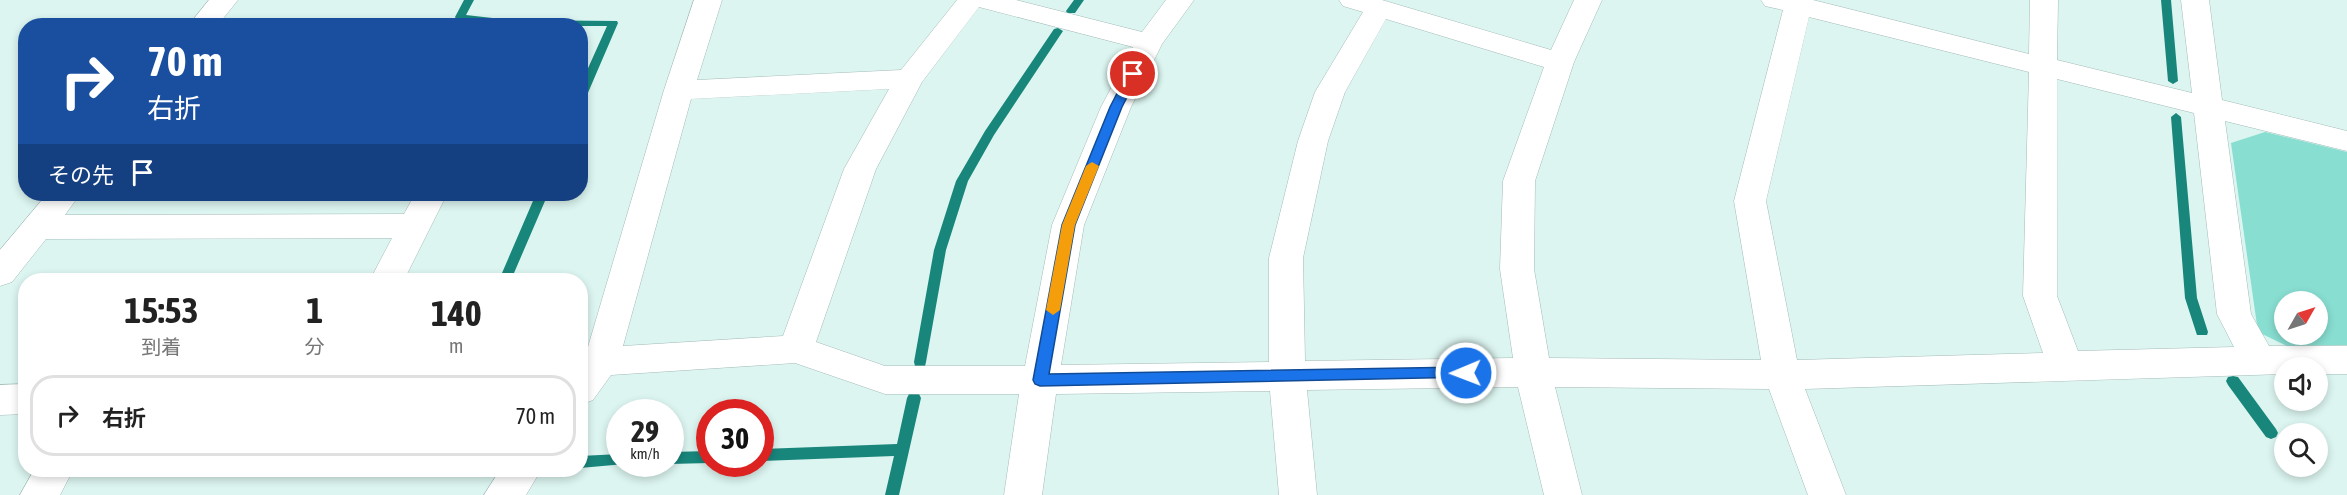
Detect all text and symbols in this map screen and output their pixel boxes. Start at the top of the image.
text: 70 m [147,37,222,85]
icon: right [48,42,126,120]
pin [1107,48,1158,99]
icon: arrive [1116,57,1149,90]
text: 右折 [147,93,201,124]
icon: arrive [126,156,159,189]
text: その先 [48,162,114,188]
text: 15:53 [124,289,198,331]
text: 1 [306,289,323,331]
north arrow [2274,291,2328,345]
map controls [2274,291,2328,477]
text: 140 [431,292,482,334]
text: m [449,334,464,357]
text: 到着 [141,335,181,358]
text: 分 [305,335,325,358]
position arrow [1434,341,1498,405]
button: sound [2274,357,2328,411]
icon: right [51,399,84,432]
speed limit sign: 30 [696,399,774,477]
text: 70 m [515,403,555,429]
text: 右折 [102,405,146,431]
text: 29 [631,414,659,448]
button: search [2274,423,2328,477]
text: km/h [630,445,660,462]

